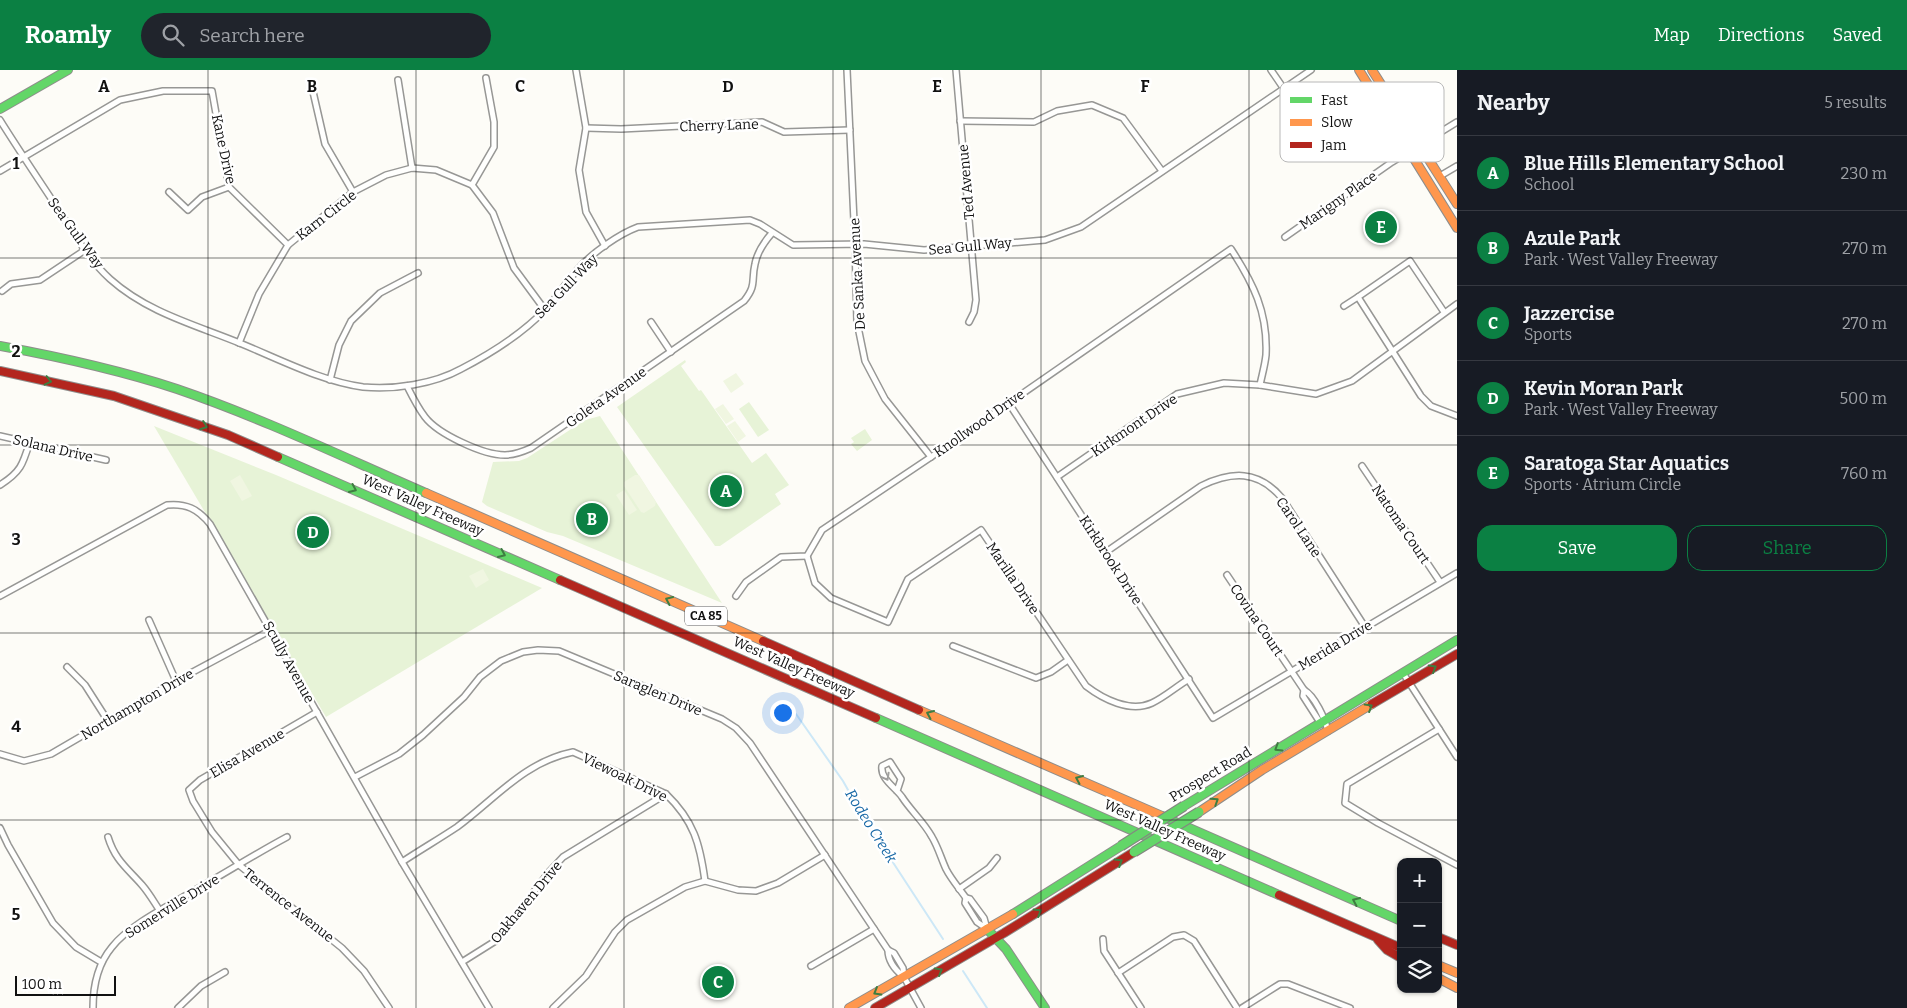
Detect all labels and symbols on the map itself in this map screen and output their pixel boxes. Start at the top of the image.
text: A [98,77,110,96]
text: B [307,77,317,96]
text: C [515,77,525,96]
text: D [722,77,734,96]
text: E [932,77,942,96]
text: F [1141,77,1150,96]
legend [1280,82,1444,162]
text: Fast [1321,92,1348,109]
street label: Kane Drive [208,113,239,186]
text: Slow [1321,114,1353,131]
street label: Cherry Lane [679,116,759,135]
text: Jam [1320,137,1347,154]
street label: Ted Avenue [955,144,978,220]
text: 1 [13,154,20,173]
street label: Marigny Place [1296,167,1380,233]
street label: Karn Circle [293,187,360,244]
street label: Sea Gull Way [44,194,107,273]
pin: E [1365,208,1397,246]
street label: De Sanka Avenue [846,217,869,330]
street label: Sea Gull Way [928,234,1013,259]
street label: Sea Gull Way [531,250,602,322]
text: 2 [11,342,21,361]
street label: Goleta Avenue [563,363,650,432]
one-way arrow [43,375,52,385]
street label: Knollwood Drive [931,386,1028,461]
street label: Kirkmont Drive [1088,390,1181,460]
one-way arrow [199,420,208,430]
street label: Solana Drive [11,431,95,466]
street label: West Valley Freeway [359,471,487,540]
pin: A [710,472,742,510]
street label: Natoma Court [1368,481,1433,567]
one-way arrow [348,483,357,494]
street label: Carol Lane [1272,494,1325,561]
pin: B [576,500,608,538]
pin: D [297,513,329,551]
street label: Kirkbrook Drive [1075,513,1146,608]
text: 3 [11,530,21,549]
street label: Marilla Drive [982,539,1043,617]
one-way arrow [497,548,506,559]
street label: Covina Court [1226,581,1287,660]
one-way arrow [665,595,674,606]
road number: CA 85 [685,606,727,626]
street label: Merida Drive [1295,617,1375,674]
street label: Scully Avenue [259,618,318,706]
street label: West Valley Freeway [730,633,858,702]
street label: Northampton Drive [78,665,197,744]
one-way arrow [1428,665,1437,675]
street label: Saraglen Drive [611,667,705,720]
your location [770,700,796,726]
one-way arrow [1363,703,1372,713]
one-way arrow [926,710,935,721]
text: 4 [11,717,21,736]
street label: Elisa Avenue [207,725,288,782]
one-way arrow [1275,742,1284,752]
street label: Prospect Road [1166,743,1254,806]
street label: Viewoak Drive [579,750,670,805]
one-way arrow [879,771,889,780]
one-way arrow [1075,775,1084,786]
water label: Rodeo Creek [841,786,901,867]
street label: West Valley Freeway [1101,796,1229,865]
one-way arrow [1209,798,1219,807]
street label: Oakhaven Drive [487,858,566,947]
one-way arrow [1113,858,1122,868]
street label: Terrence Avenue [240,865,337,946]
street label: Somerville Drive [122,871,223,942]
one-way arrow [1352,897,1361,908]
text: 5 [12,905,21,924]
one-way arrow [1032,909,1041,919]
pin: C [702,963,734,1001]
one-way arrow [933,968,942,978]
scale bar [15,973,116,996]
one-way arrow [873,986,882,996]

